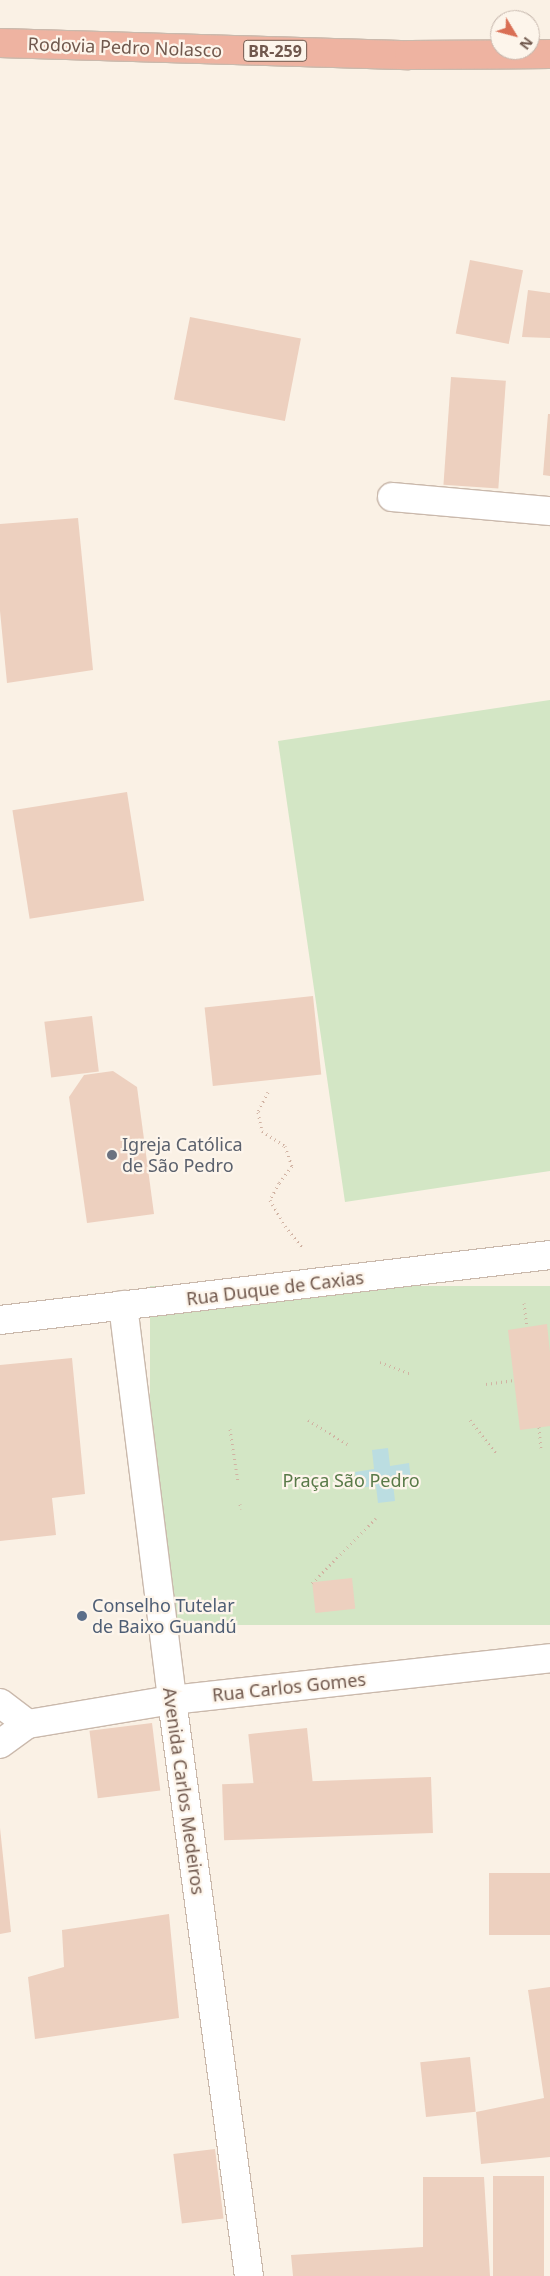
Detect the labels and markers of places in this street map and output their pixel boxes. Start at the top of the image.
place label: Igreja Católica de São Pedro [122,1134,243,1176]
marker: Igreja Católica de São Pedro [106,1149,118,1161]
place label: Conselho Tutelar de Baixo Guandú [92,1595,237,1638]
marker: Conselho Tutelar de Baixo Guandú [76,1610,88,1622]

